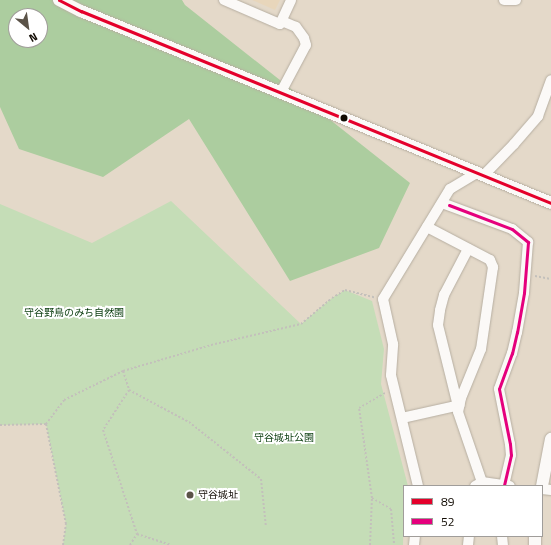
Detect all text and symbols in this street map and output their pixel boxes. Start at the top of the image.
north arrow [8,8,48,48]
text: N [26,29,41,46]
unlabelled marker [339,113,349,123]
park label: 守谷野鳥のみち自然園 [24,307,124,319]
park label: 守谷城址公園 [254,432,314,444]
legend [403,485,543,537]
place label: 守谷城址 [198,489,238,501]
marker: 守谷城址 [185,490,195,500]
text: 89 [441,492,454,511]
text: 52 [441,512,454,531]

